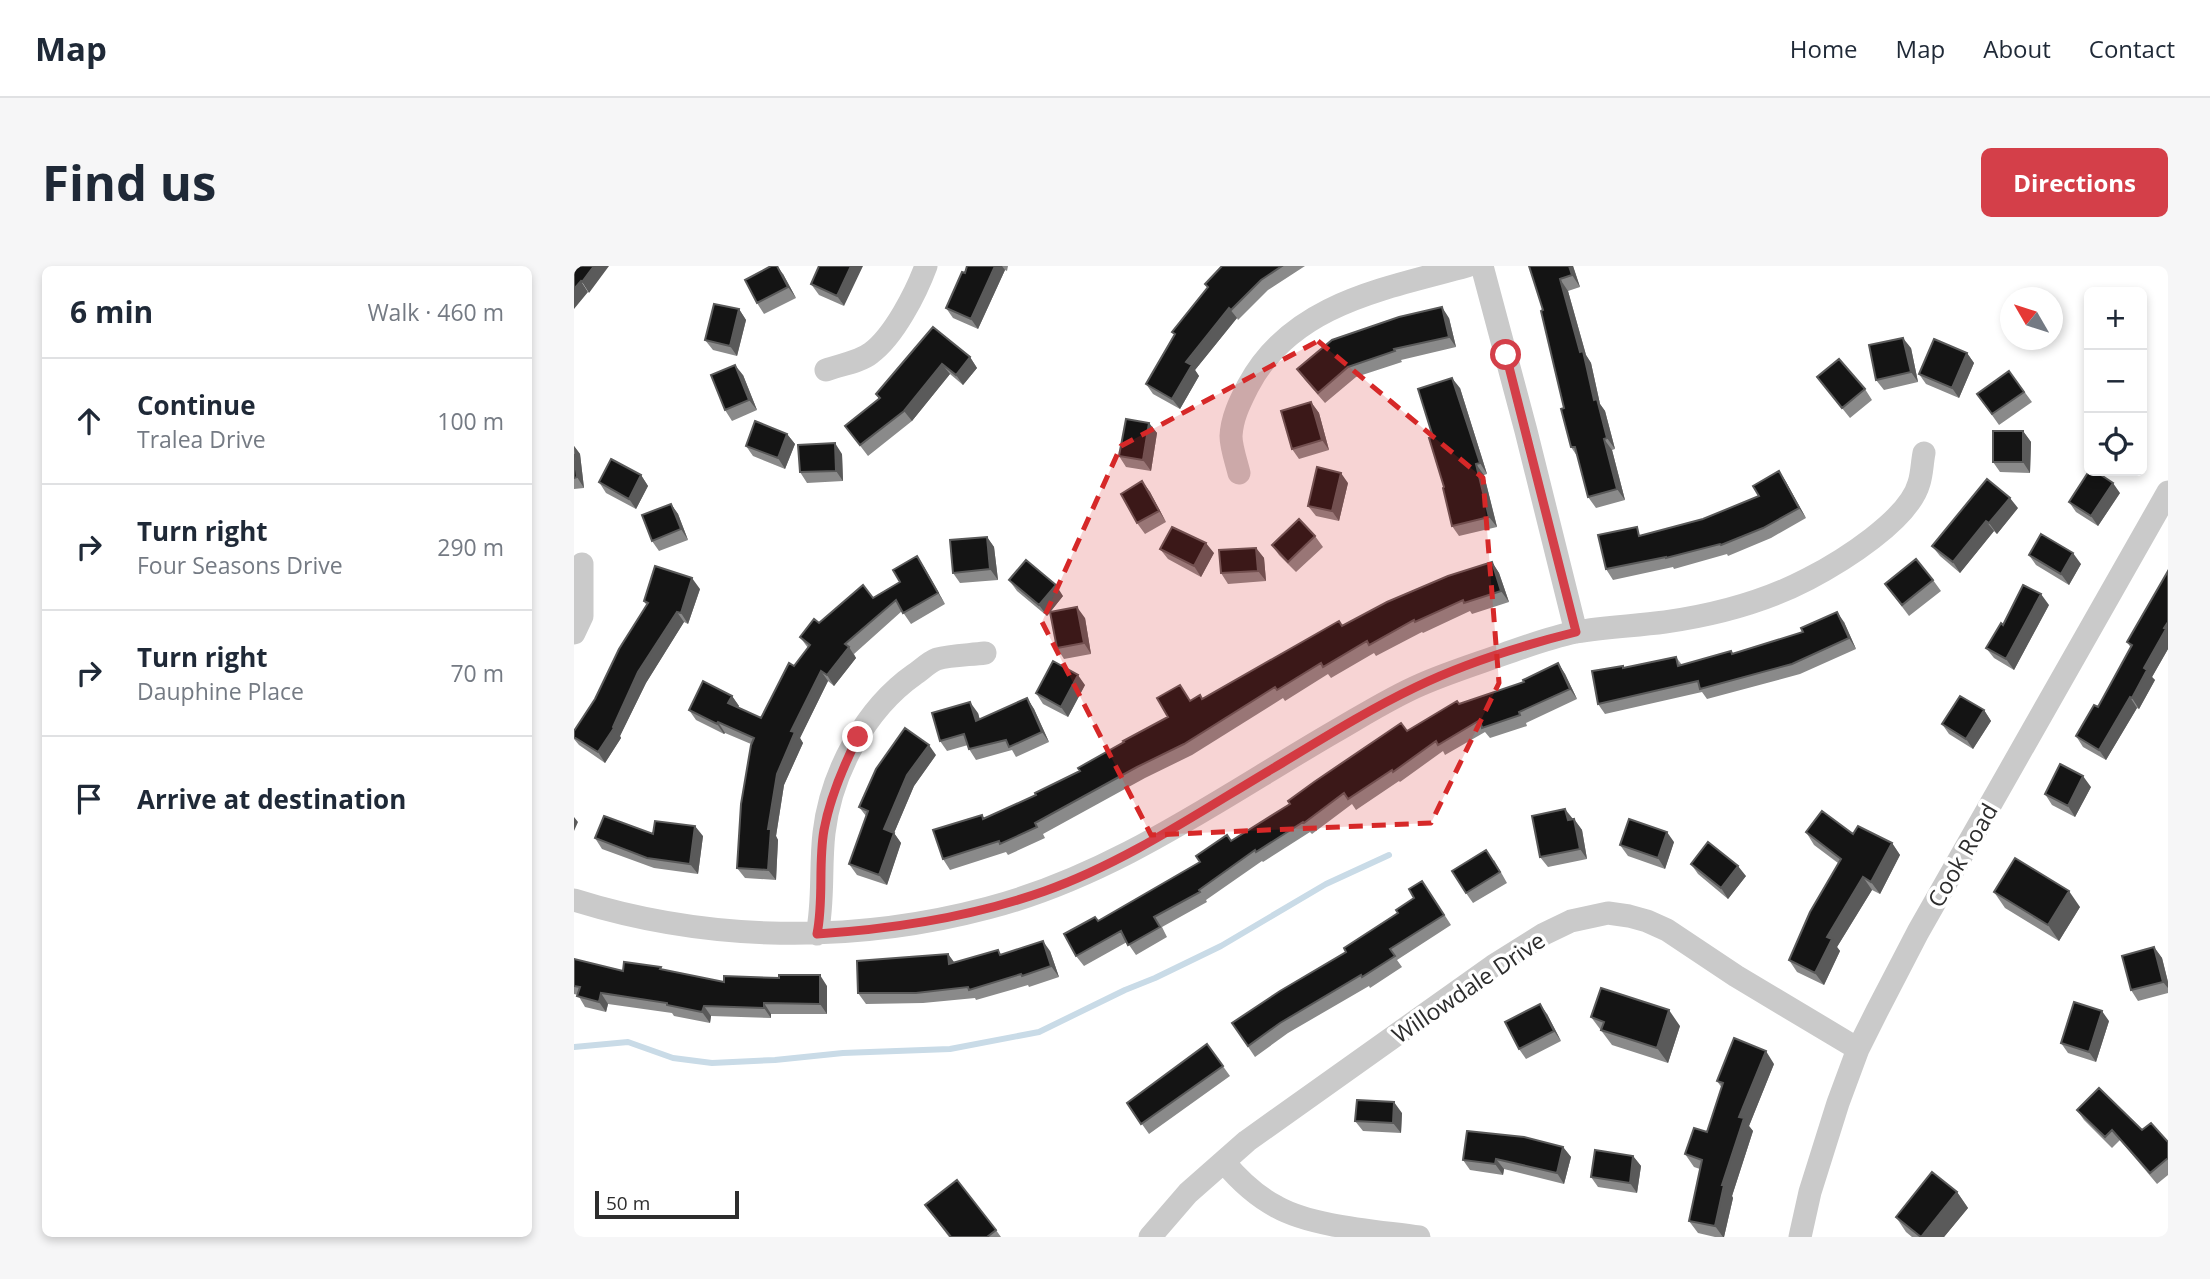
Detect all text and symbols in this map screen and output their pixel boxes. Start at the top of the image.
text: Map [35,26,107,71]
text: Home [1790,32,1858,65]
text: Map [1896,32,1945,65]
text: About [1983,32,2051,65]
text: Contact [2089,32,2175,65]
button: Directions [1981,148,2168,217]
text: Find us [42,149,216,215]
north arrow [2000,287,2063,350]
map controls [2084,287,2147,476]
button: + [2084,287,2147,350]
text: 6 min [70,291,153,332]
text: Walk · 460 m [367,296,504,328]
route start [1490,339,1521,370]
button: − [2084,350,2147,413]
text: Continue [137,387,256,423]
icon: ahead [70,402,108,440]
text: 100 m [437,405,504,437]
button: locate [2084,413,2147,476]
text: Tralea Drive [137,423,266,455]
text: Turn right [137,513,268,549]
icon: right [70,528,108,566]
text: 290 m [437,531,504,563]
text: Four Seasons Drive [137,549,343,581]
text: Turn right [137,639,268,675]
icon: right [70,654,108,692]
text: 70 m [450,657,504,689]
text: Dauphine Place [137,675,304,707]
route end [842,721,873,752]
icon: arrive [70,780,108,818]
text: Arrive at destination [137,781,406,817]
street label: Cook Road [1919,797,2005,913]
street label: Willowdale Drive [1385,924,1551,1050]
scale bar [595,1188,738,1220]
text: 50 m [606,1190,650,1216]

